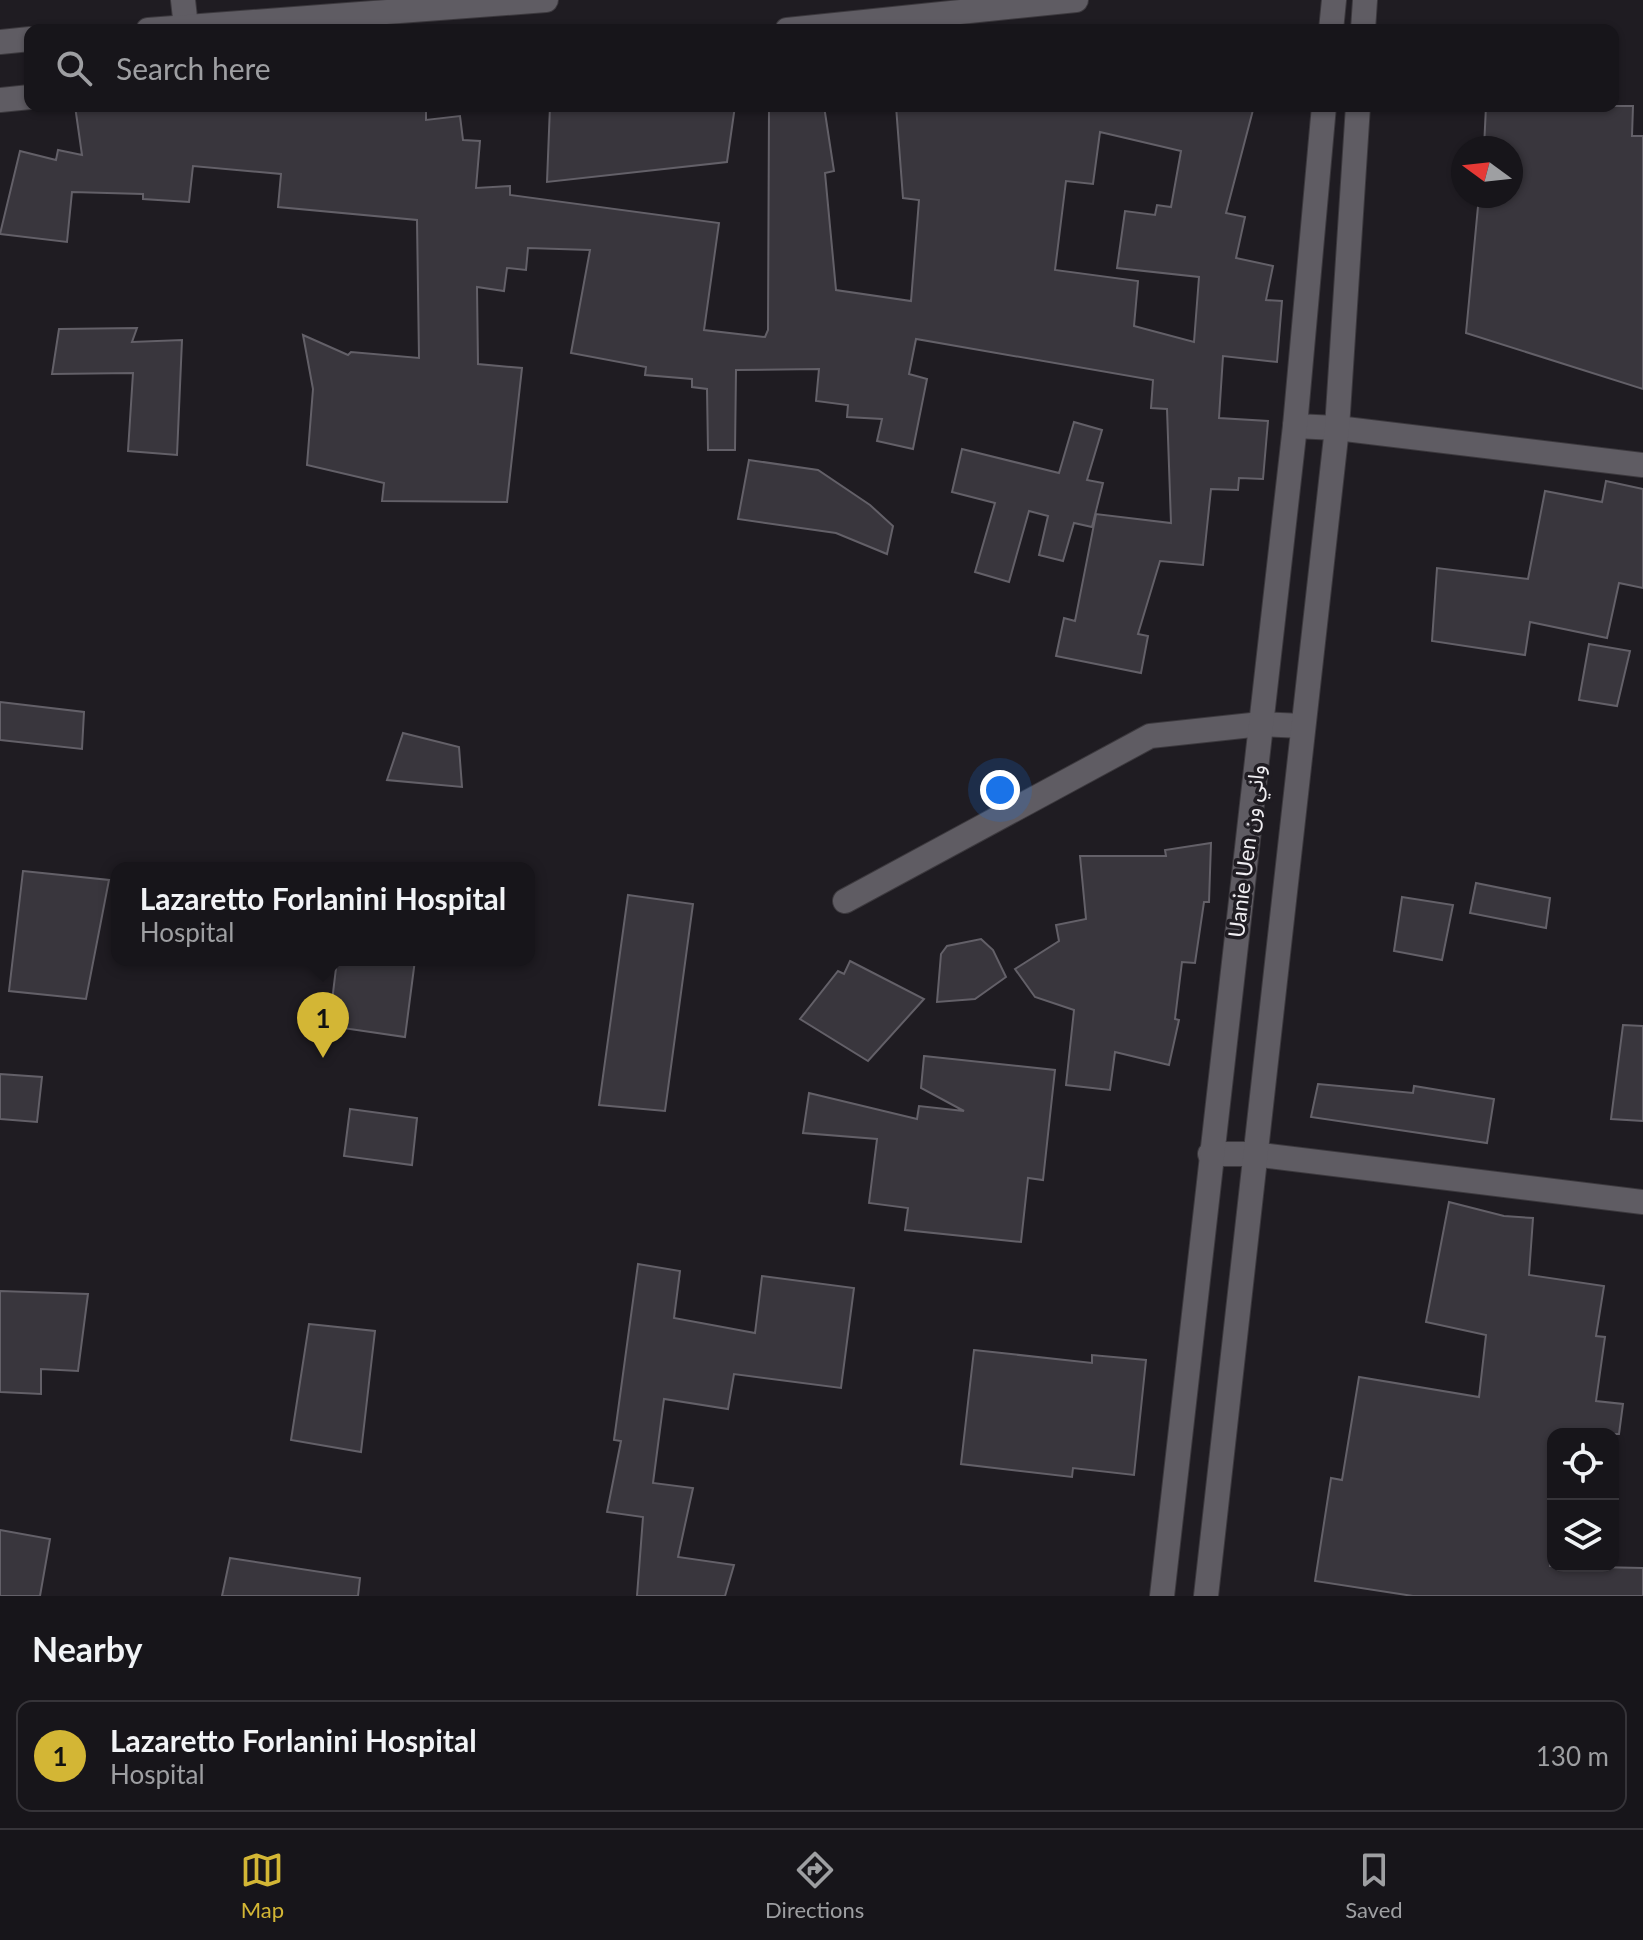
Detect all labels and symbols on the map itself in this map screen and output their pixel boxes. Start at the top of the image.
north arrow [1451,136,1523,208]
street label: Uanie Uen واني ون [1222,763,1274,940]
your location [980,770,1020,810]
pin: 1 [297,992,349,1058]

